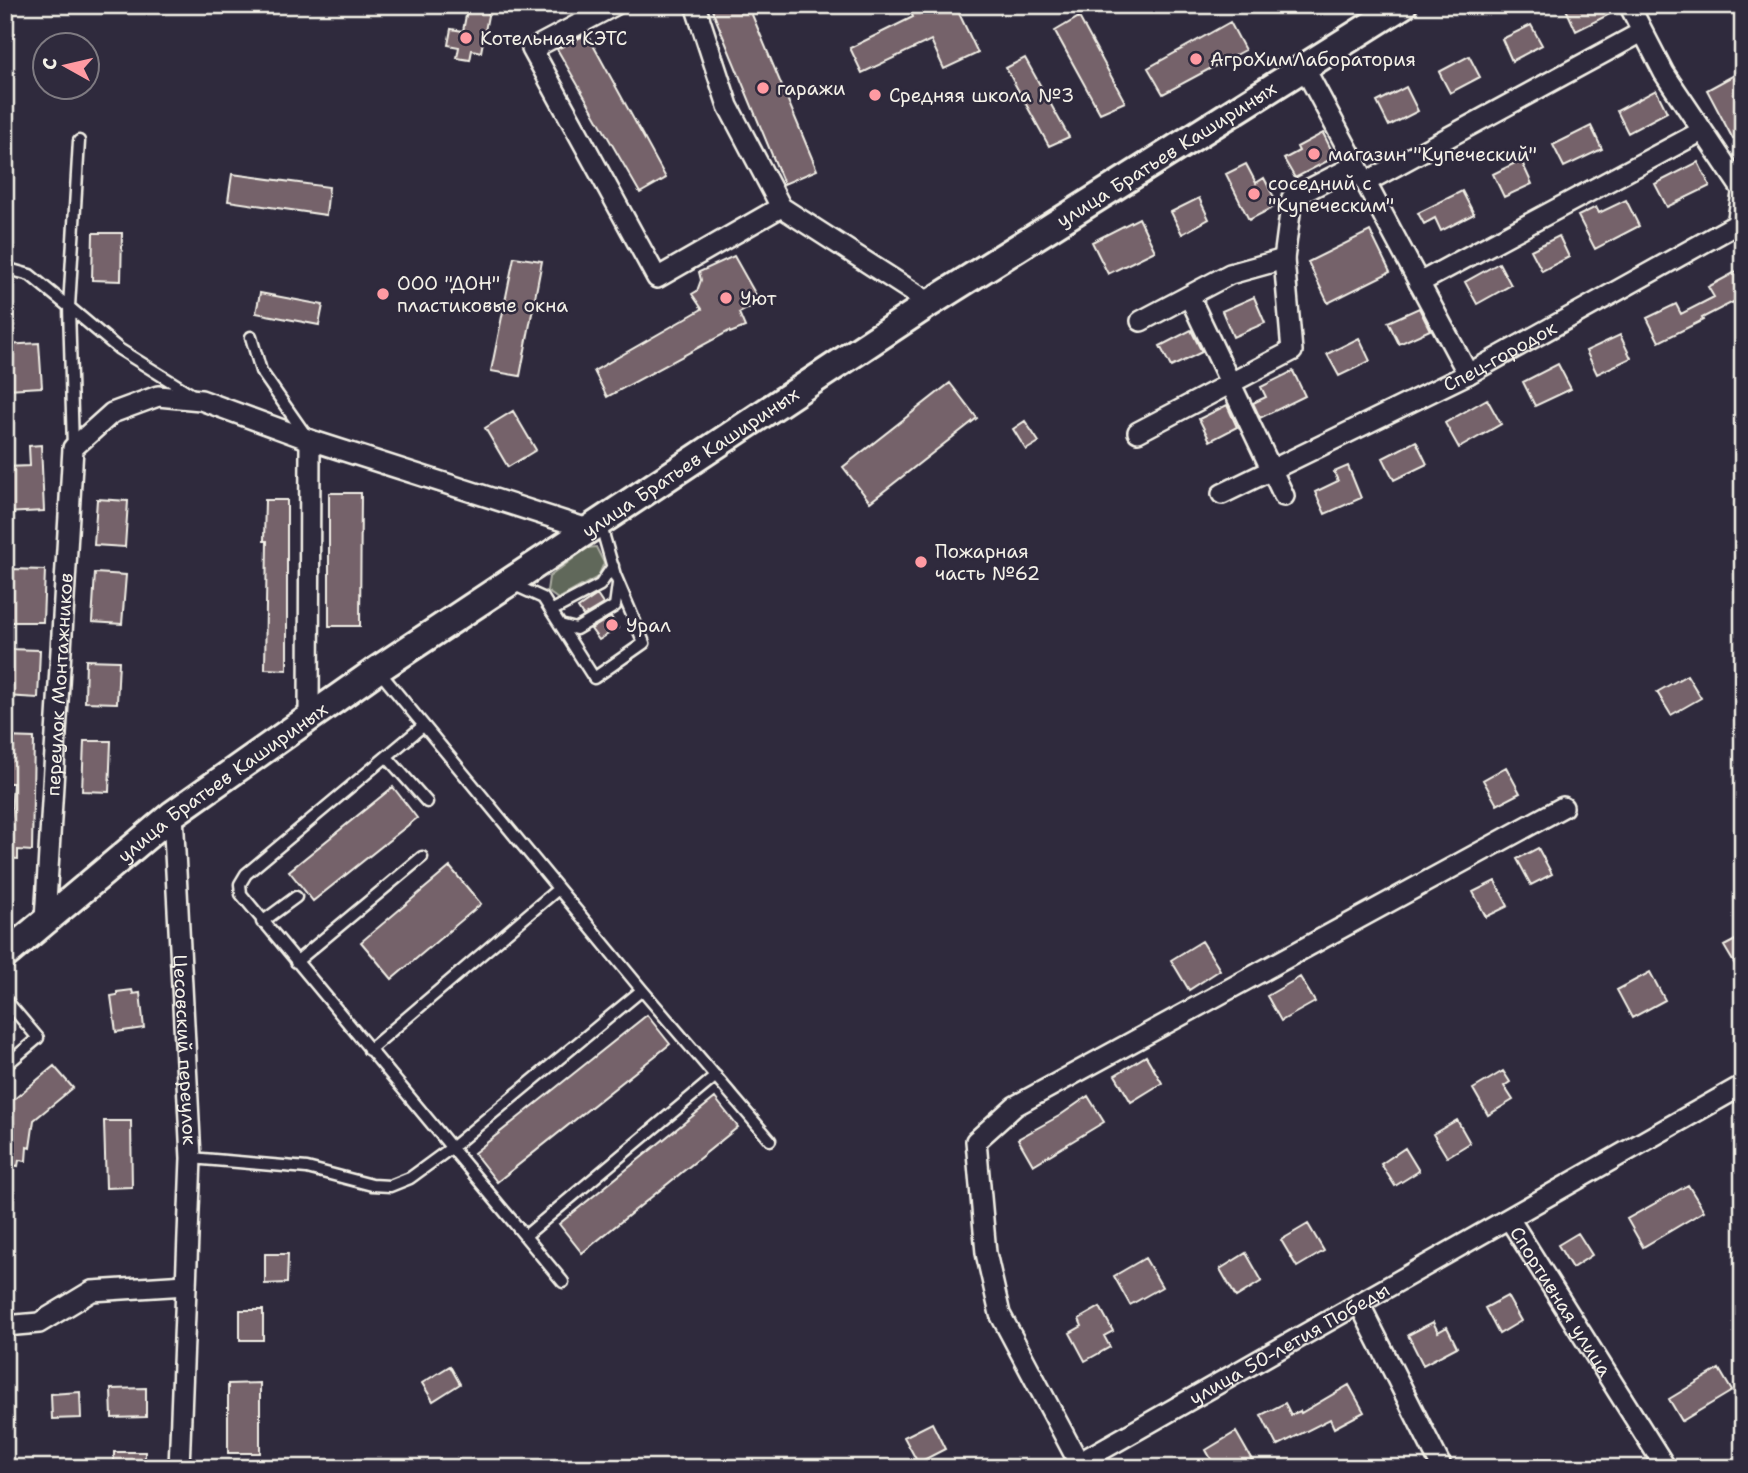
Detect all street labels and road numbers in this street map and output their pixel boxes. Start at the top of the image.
street label: улица Братьев Кашириных [1052,75,1281,233]
street label: Спец-городок [1439,315,1561,397]
street label: улица Братьев Кашириных [577,381,804,543]
street label: переулок Монтажников [40,572,78,797]
street label: улица Братьев Кашириных [112,696,332,868]
street label: Цесовский переулок [168,954,203,1146]
street label: Спортивная улица [1505,1221,1618,1381]
street label: улица 50-летия Победы [1184,1277,1394,1410]

